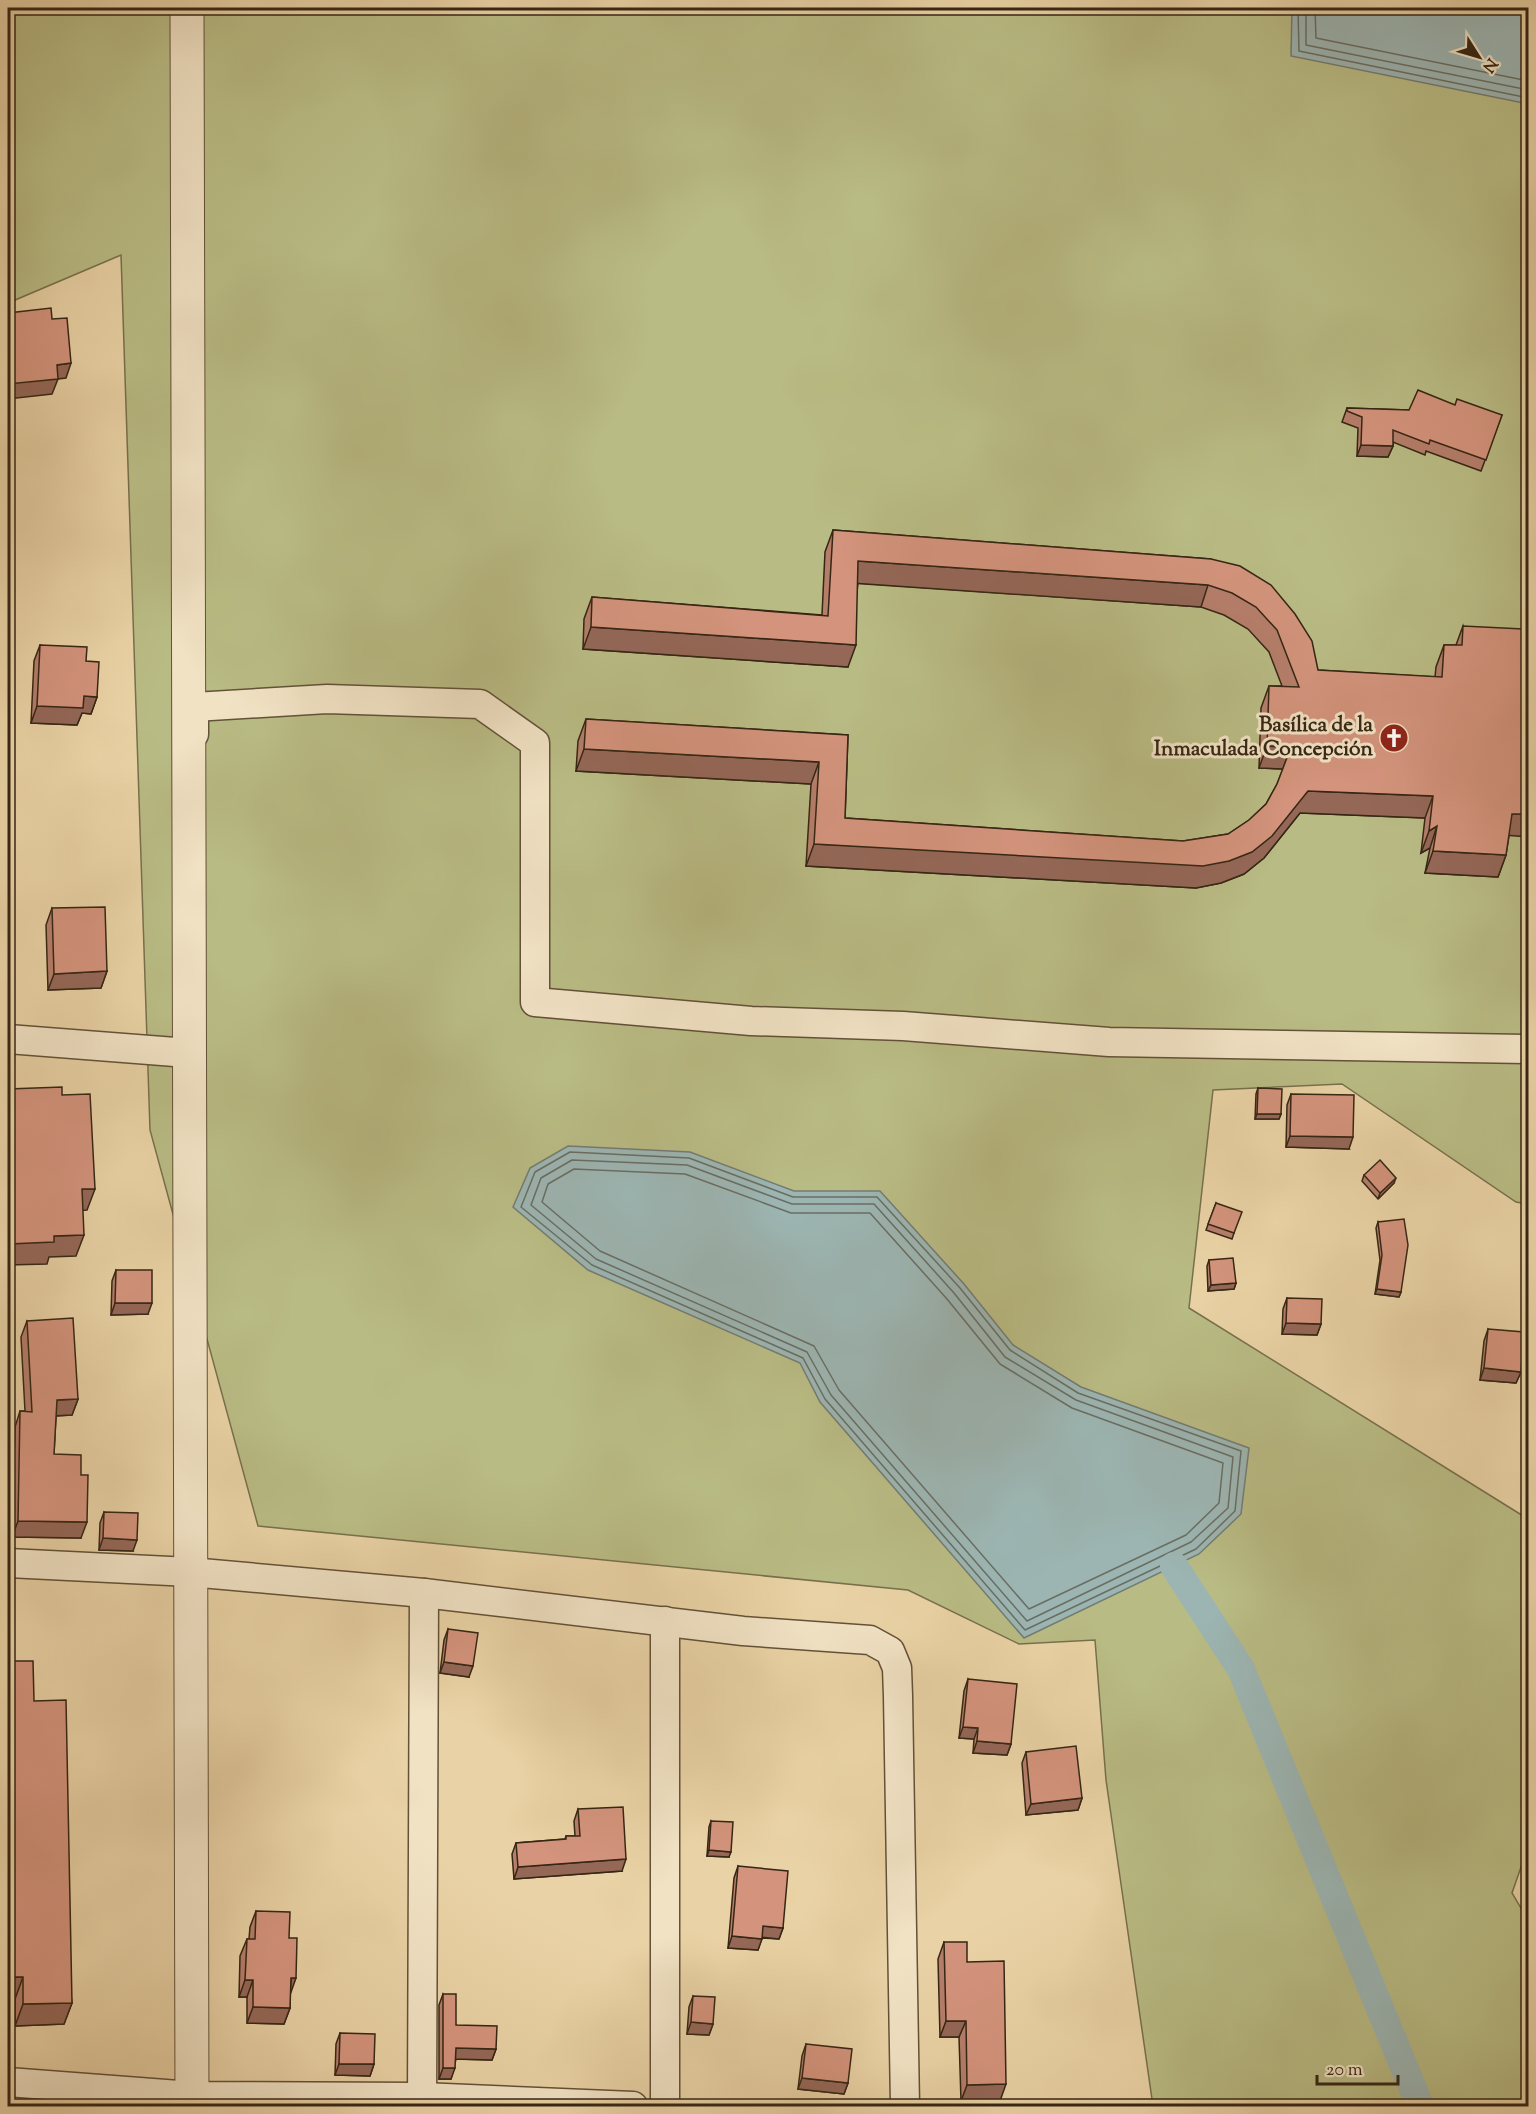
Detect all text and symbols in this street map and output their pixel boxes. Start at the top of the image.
north arrow [1449,27,1509,87]
text: N [1476,52,1502,77]
place label: Basílica de la Inmaculada Concepción [1154,711,1374,765]
church icon: Basílica de la Inmaculada Concepción [1378,722,1410,754]
scale bar [1317,2048,1398,2086]
text: 20 m [1326,2058,1363,2084]

